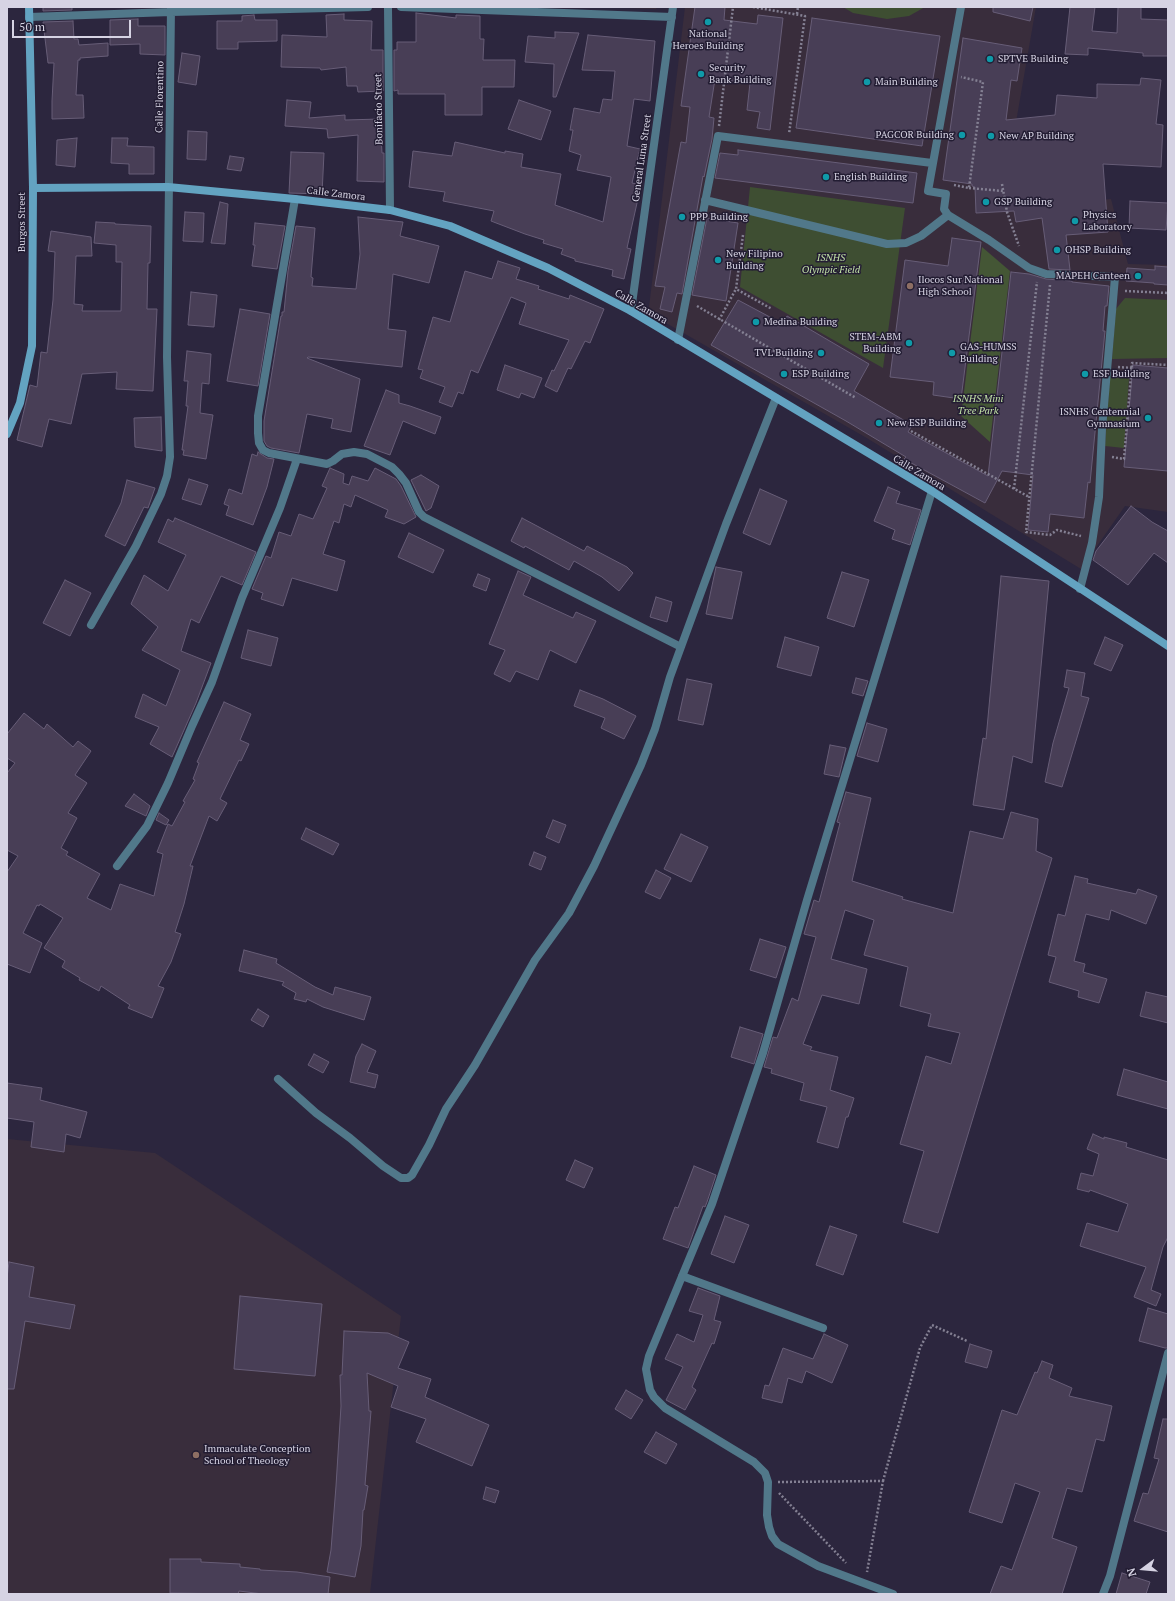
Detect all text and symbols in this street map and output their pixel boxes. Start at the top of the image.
scale bar [14,12,133,38]
marker: National Heroes Building [703,17,713,27]
text: 50 m [19,19,45,34]
place label: National Heroes Building [672,28,744,52]
place label: SPTVE Building [998,53,1068,65]
marker: SPTVE Building [985,54,995,64]
street label: Calle Florentino [153,61,167,133]
place label: Security Bank Building [709,62,771,86]
marker: Security Bank Building [696,69,706,79]
street label: Bonifacio Street [372,73,386,145]
place label: Main Building [875,76,938,88]
marker: Main Building [862,77,872,87]
street label: General Luna Street [630,113,654,203]
place label: PAGCOR Building [876,129,954,141]
marker: PAGCOR Building [957,130,967,140]
place label: New AP Building [999,130,1074,142]
marker: New AP Building [986,131,996,141]
place label: English Building [834,171,907,183]
marker: English Building [821,172,831,182]
street label: Calle Zamora [306,184,366,204]
street label: Burgos Street [16,192,28,252]
place label: GSP Building [994,196,1052,208]
marker: GSP Building [981,197,991,207]
place label: Physics Laboratory [1083,209,1132,232]
place label: PPP Building [690,211,748,223]
marker: PPP Building [677,212,687,222]
marker: Physics Laboratory [1070,216,1080,226]
place label: OHSP Building [1065,244,1131,256]
marker: OHSP Building [1052,245,1062,255]
place label: New Filipino Building [726,248,783,272]
park label: ISNHS Olympic Field [802,252,860,276]
marker: New Filipino Building [713,255,723,265]
place label: MAPEH Canteen [1056,270,1130,282]
marker: MAPEH Canteen [1133,271,1143,281]
place label: Ilocos Sur National High School [918,274,1003,298]
marker: Ilocos Sur National High School [905,281,915,291]
street label: Calle Zamora [612,287,670,327]
place label: Medina Building [764,316,837,328]
marker: Medina Building [751,317,761,327]
place label: STEM-ABM Building [849,331,901,354]
marker: STEM-ABM Building [904,338,914,348]
place label: GAS-HUMSS Building [960,341,1017,364]
place label: TVL Building [754,347,813,359]
marker: TVL Building [816,348,826,358]
marker: GAS-HUMSS Building [947,348,957,358]
place label: ESP Building [792,368,849,380]
place label: ESF Building [1093,368,1150,380]
marker: ESP Building [779,369,789,379]
marker: ESF Building [1080,369,1090,379]
park label: ISNHS Mini Tree Park [953,393,1003,416]
place label: ISNHS Centennial Gymnasium [1060,406,1140,430]
marker: ISNHS Centennial Gymnasium [1143,413,1153,423]
place label: New ESP Building [887,417,966,429]
marker: New ESP Building [874,418,884,428]
street label: Calle Zamora [891,453,947,493]
place label: Immaculate Conception School of Theology [204,1443,310,1466]
marker: Immaculate Conception School of Theology [191,1450,201,1460]
north arrow [1123,1549,1163,1589]
text: N [1124,1566,1139,1578]

